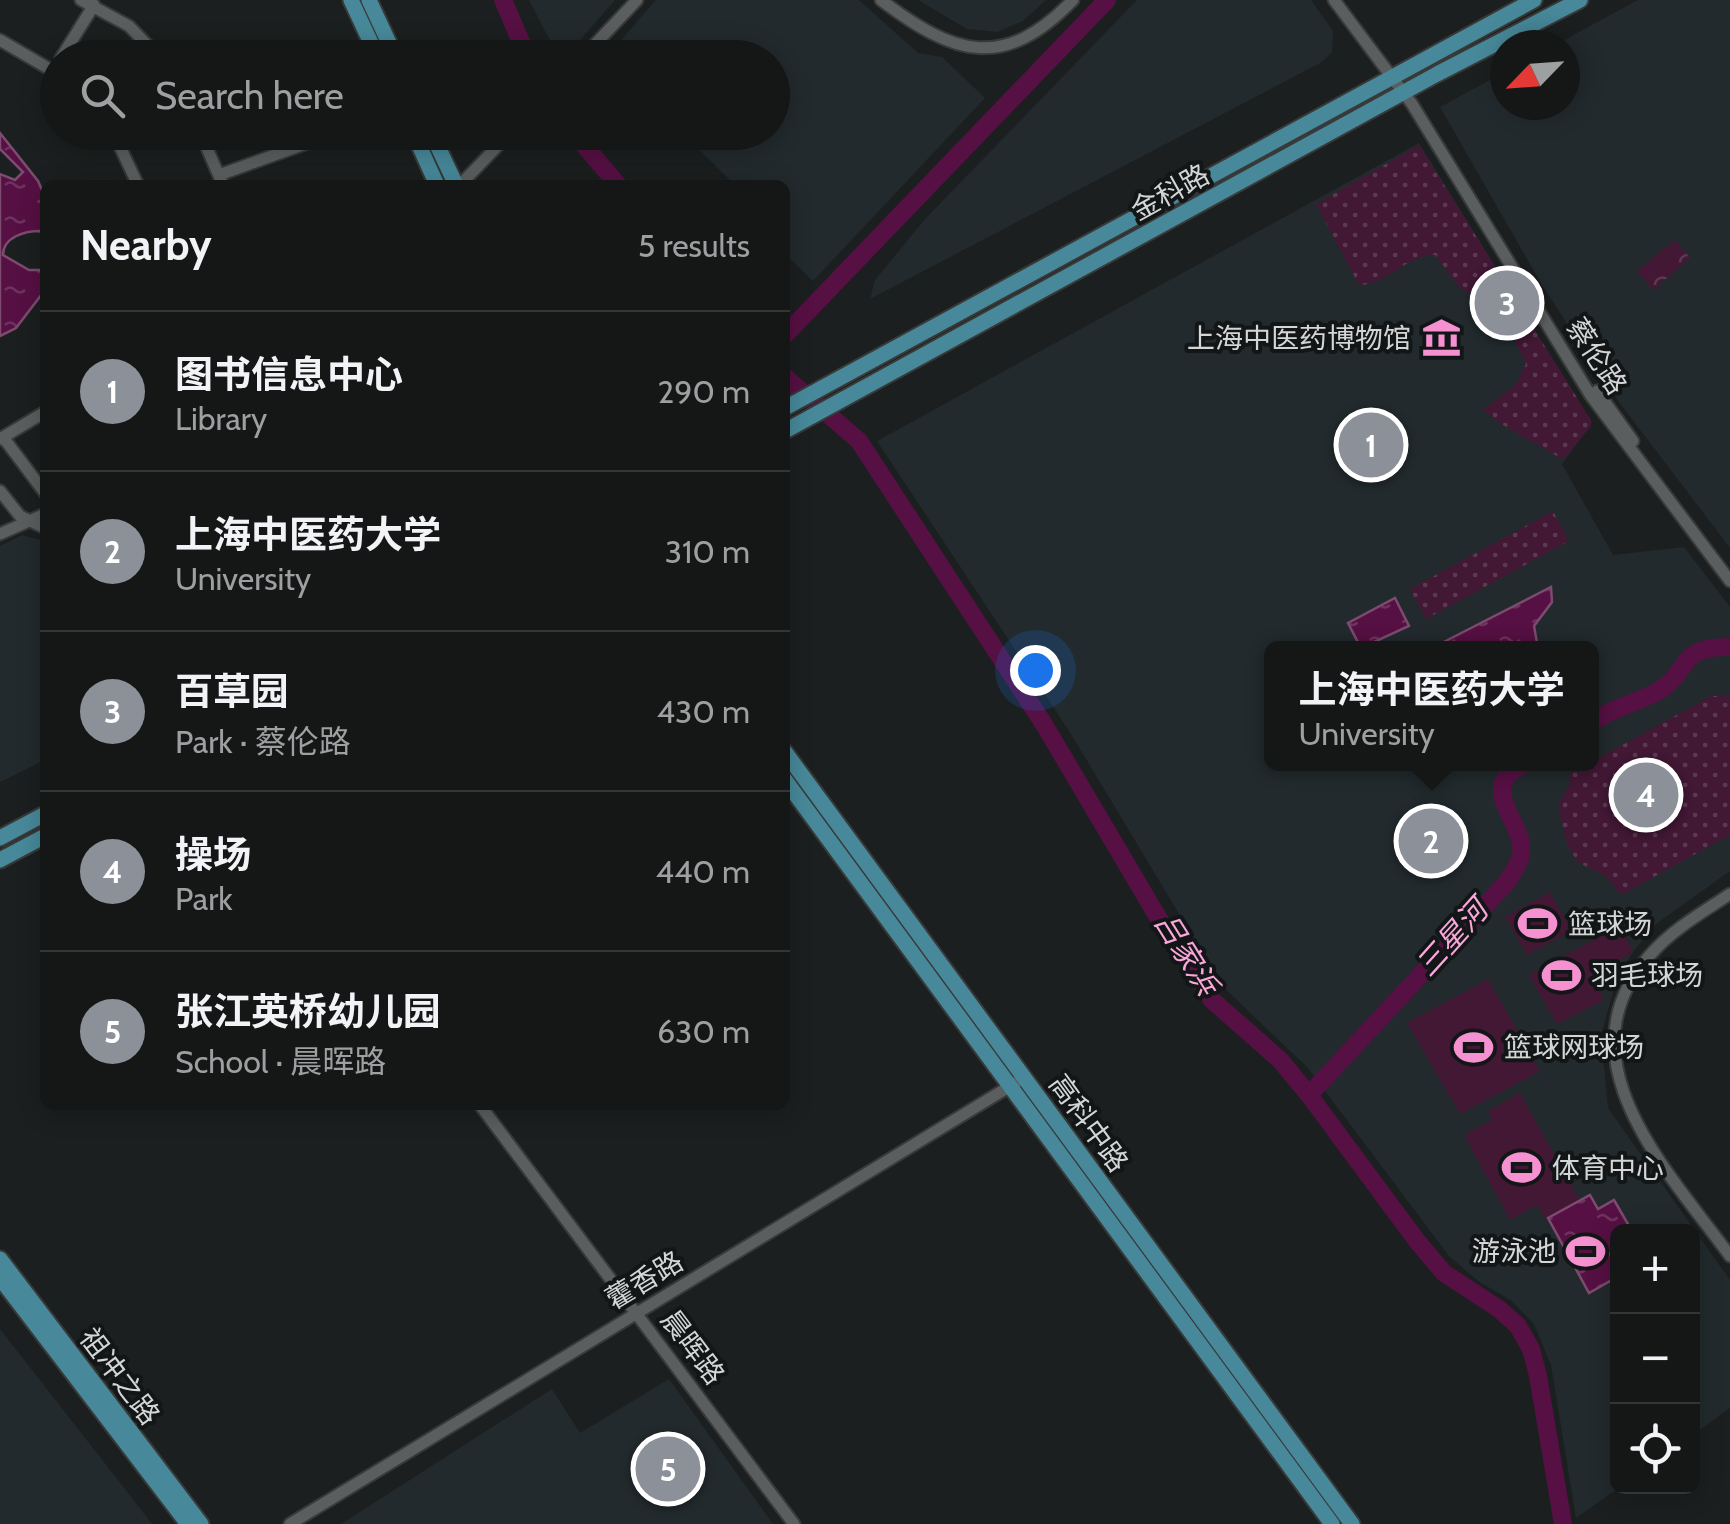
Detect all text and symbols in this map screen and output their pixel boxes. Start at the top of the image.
north arrow [1490,30,1580,120]
search box [40,40,790,150]
icon: search [75,68,130,123]
text: Search here [155,72,344,119]
street label: 金科路 [1125,157,1215,227]
text: Nearby [80,219,212,271]
text: 5 results [638,226,750,265]
pin: 3 [1474,266,1540,340]
street label: 蔡伦路 [1560,312,1634,400]
museum icon: 上海中医药博物馆 [1420,317,1462,359]
place label: 上海中医药博物馆 [1187,321,1411,355]
text: 图书信息中心 [175,351,403,398]
text: 1 [107,372,118,411]
text: 290 m [657,372,750,411]
text: Library [175,399,267,438]
pin: 1 [1338,408,1404,482]
text: 上海中医药大学 [175,511,441,558]
text: 2 [104,532,121,571]
text: 310 m [665,532,750,571]
text: University [175,559,311,598]
popup [1264,641,1599,771]
your location [1010,645,1061,696]
text: 上海中医药大学 [1298,666,1565,713]
text: 百草园 [175,668,289,715]
text: 3 [104,692,121,731]
text: 430 m [657,692,750,731]
text: University [1298,714,1435,753]
text: Park · 蔡伦路 [175,722,351,761]
pin: 4 [1614,758,1678,832]
pin: 2 [1398,804,1464,878]
text: 操场 [175,831,251,878]
text: 4 [103,852,122,891]
text: 440 m [655,852,750,891]
text: Park [175,879,233,918]
water label: 三星河 [1408,888,1499,983]
sports icon: 篮球场 [1517,903,1559,945]
water label: 吕家浜 [1147,906,1228,1004]
place label: 篮球场 [1568,907,1652,941]
sports icon: 羽毛球场 [1540,954,1582,996]
place label: 羽毛球场 [1591,958,1703,992]
text: 张江英桥幼儿园 [175,988,441,1035]
text: 5 [104,1012,121,1051]
text: 630 m [657,1012,750,1051]
sports icon: 篮球网球场 [1453,1026,1495,1068]
place label: 篮球网球场 [1504,1030,1644,1064]
text: School · 晨晖路 [175,1042,386,1081]
street label: 高科中路 [1042,1068,1136,1178]
sports icon: 体育中心 [1501,1147,1543,1189]
place label: 体育中心 [1552,1151,1664,1185]
map controls [1610,1224,1700,1494]
button: + [1610,1224,1700,1314]
sports icon: 游泳池 [1565,1230,1607,1272]
place label: 游泳池 [1472,1234,1556,1268]
street label: 藿香路 [599,1244,689,1316]
street label: 晨晖路 [654,1303,732,1391]
button: − [1610,1314,1700,1404]
street label: 祖冲之路 [73,1321,167,1431]
button: locate [1610,1404,1700,1494]
pin: 5 [636,1432,700,1506]

